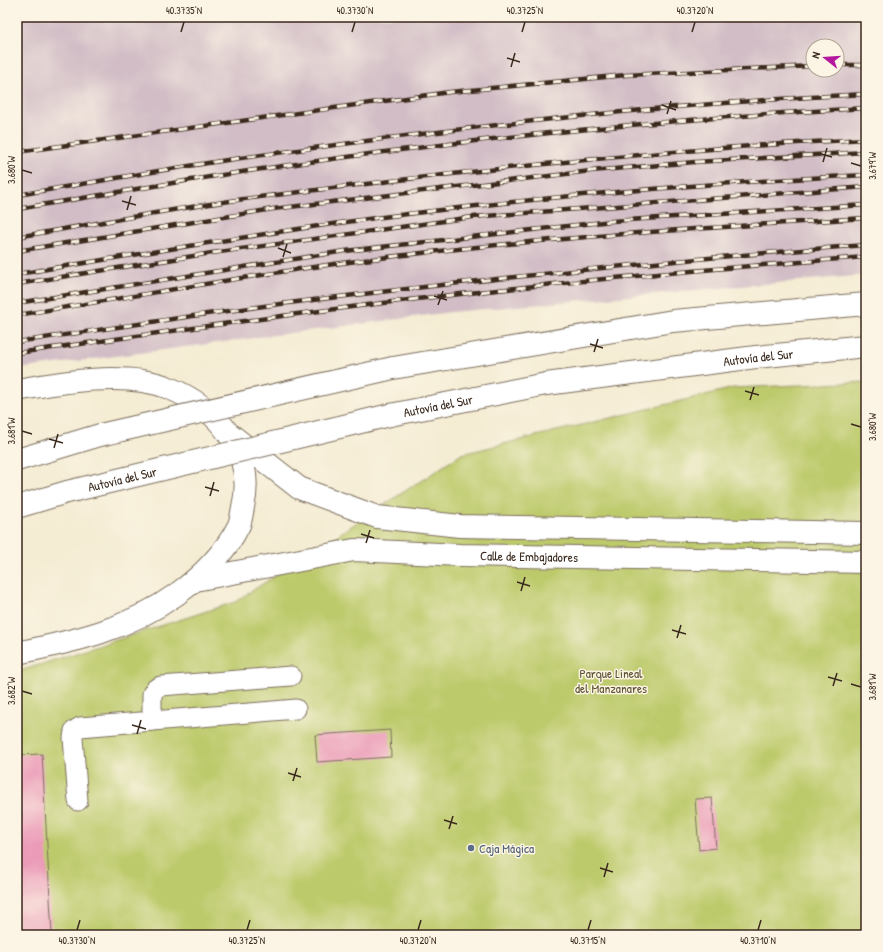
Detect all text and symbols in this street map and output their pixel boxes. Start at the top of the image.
text: 40.3735°N [166,4,202,17]
text: 40.3730°N [337,4,373,17]
text: 40.3725°N [507,4,543,17]
text: 40.3720°N [677,4,713,17]
north arrow [805,38,845,78]
text: N [808,50,823,60]
text: 3.679°W [866,151,879,180]
text: 3.680°W [5,155,18,184]
street label: Autovía del Sur [722,344,794,370]
street label: Autovía del Sur [402,390,474,421]
text: 3.680°W [866,412,879,441]
text: 3.681°W [5,417,18,445]
street label: Autovía del Sur [86,462,159,496]
street label: Calle de Embajadores [480,546,578,566]
park label: Parque Lineal del Manzanares [575,664,647,697]
text: 3.681°W [866,673,879,701]
text: 3.682°W [5,676,18,705]
place label: Caja Mágica [479,839,534,857]
marker: Caja Mágica [466,843,476,853]
text: 40.3730°N [59,934,95,947]
text: 40.3725°N [229,934,265,947]
text: 40.3720°N [400,934,436,947]
text: 40.3715°N [570,934,606,947]
text: 40.3710°N [740,934,776,947]

